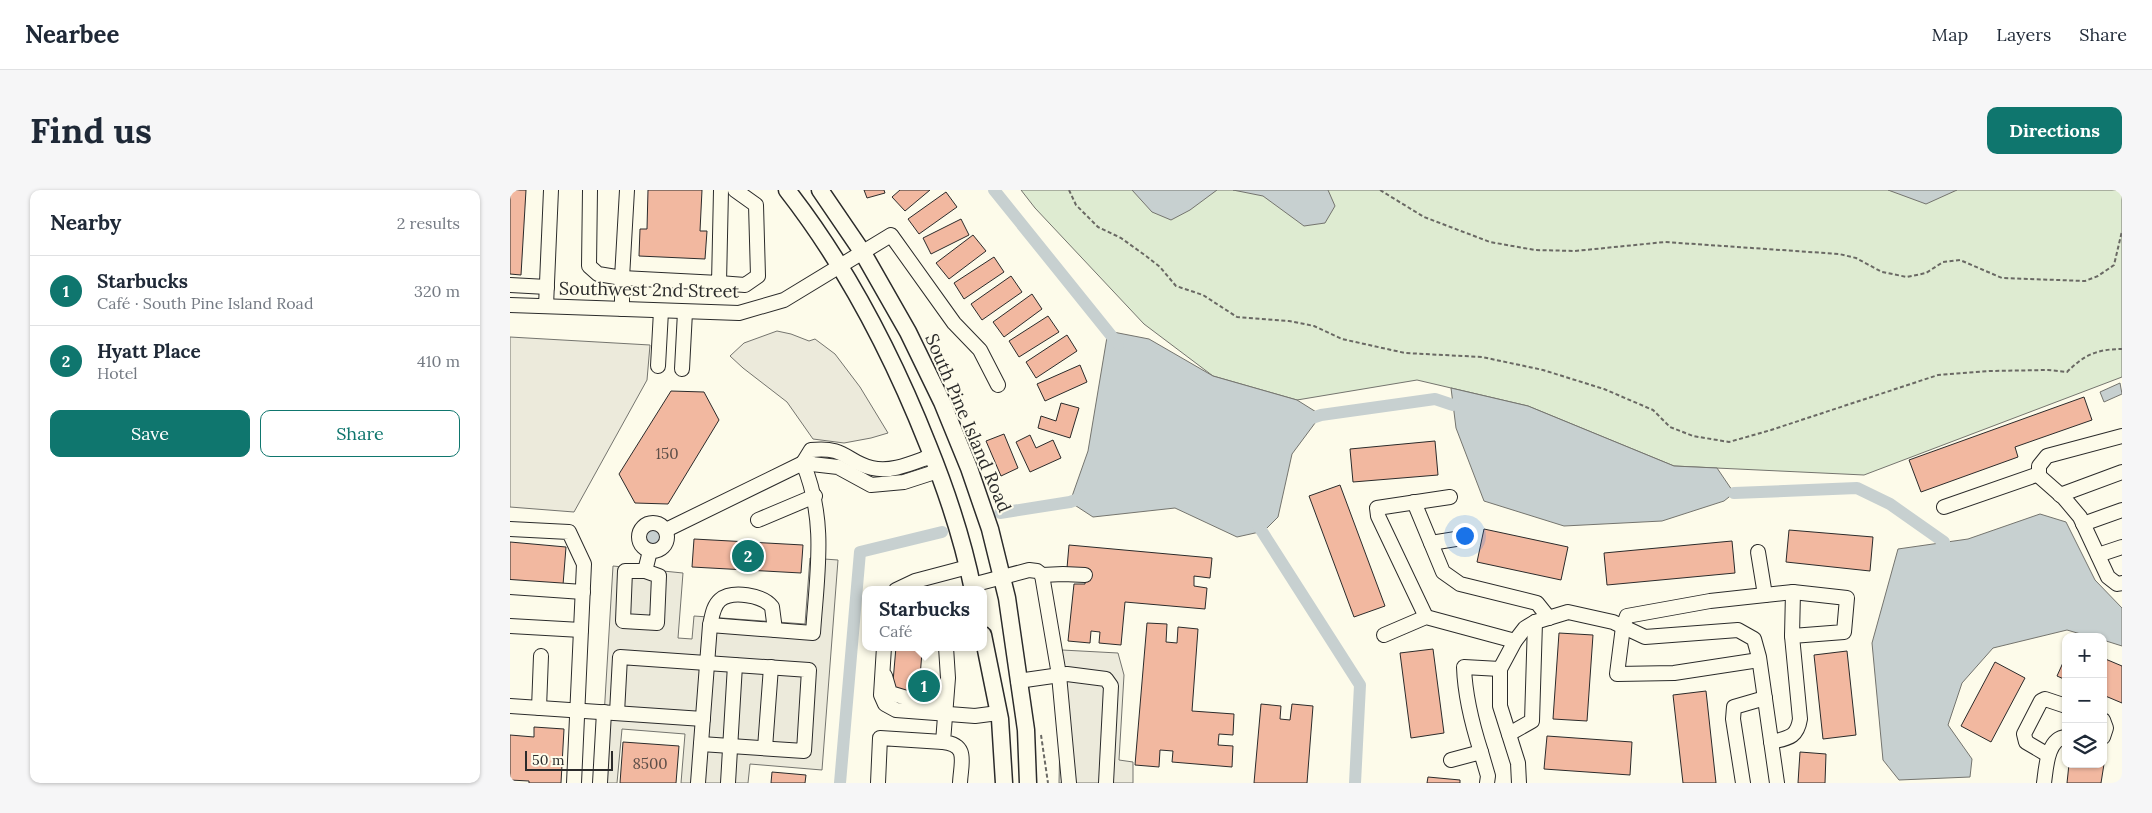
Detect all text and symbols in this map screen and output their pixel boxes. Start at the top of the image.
text: Nearbee [25,19,119,50]
text: Map [1932,23,1968,46]
text: Layers [1996,23,2051,46]
text: Share [2079,23,2127,46]
button: Directions [1987,107,2122,154]
text: Find us [30,108,152,153]
text: Nearby [50,209,121,236]
text: 2 results [397,213,460,233]
text: Starbucks [97,269,188,293]
street label: Southwest 2nd Street [559,276,739,303]
text: 1 [63,281,69,301]
text: 320 m [414,281,460,301]
text: Café · South Pine Island Road [97,293,313,313]
street label: South Pine Island Road [920,330,1017,516]
text: Hyatt Place [97,339,201,363]
text: 2 [62,351,70,371]
text: 410 m [417,351,460,371]
text: Hotel [97,363,138,383]
button: Save [50,410,250,457]
button: Share [260,410,460,457]
house number: 150 [656,444,678,463]
your location [1452,523,1478,549]
pin: 2 [732,537,764,575]
popup [862,586,987,651]
text: Starbucks [879,597,970,621]
text: Café [879,621,912,641]
map controls [2062,633,2107,768]
button: + [2062,633,2107,678]
pin: 1 [908,667,940,705]
button: − [2062,678,2107,723]
button: layers [2062,723,2107,768]
scale bar [525,748,612,771]
text: 50 m [532,751,565,769]
house number: 8500 [632,754,668,773]

